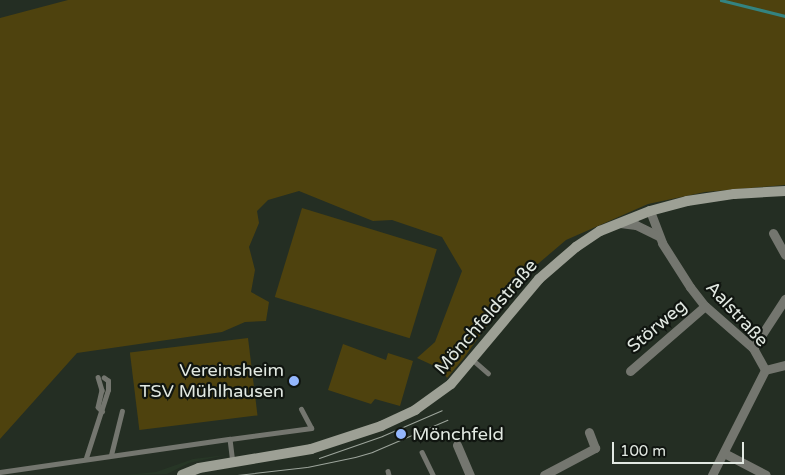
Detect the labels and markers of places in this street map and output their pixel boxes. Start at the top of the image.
place label: Vereinsheim TSV Mühlhausen [140,360,284,402]
marker: Vereinsheim TSV Mühlhausen [288,375,300,387]
place label: Mönchfeld [412,423,504,445]
marker: Mönchfeld [394,427,408,441]

